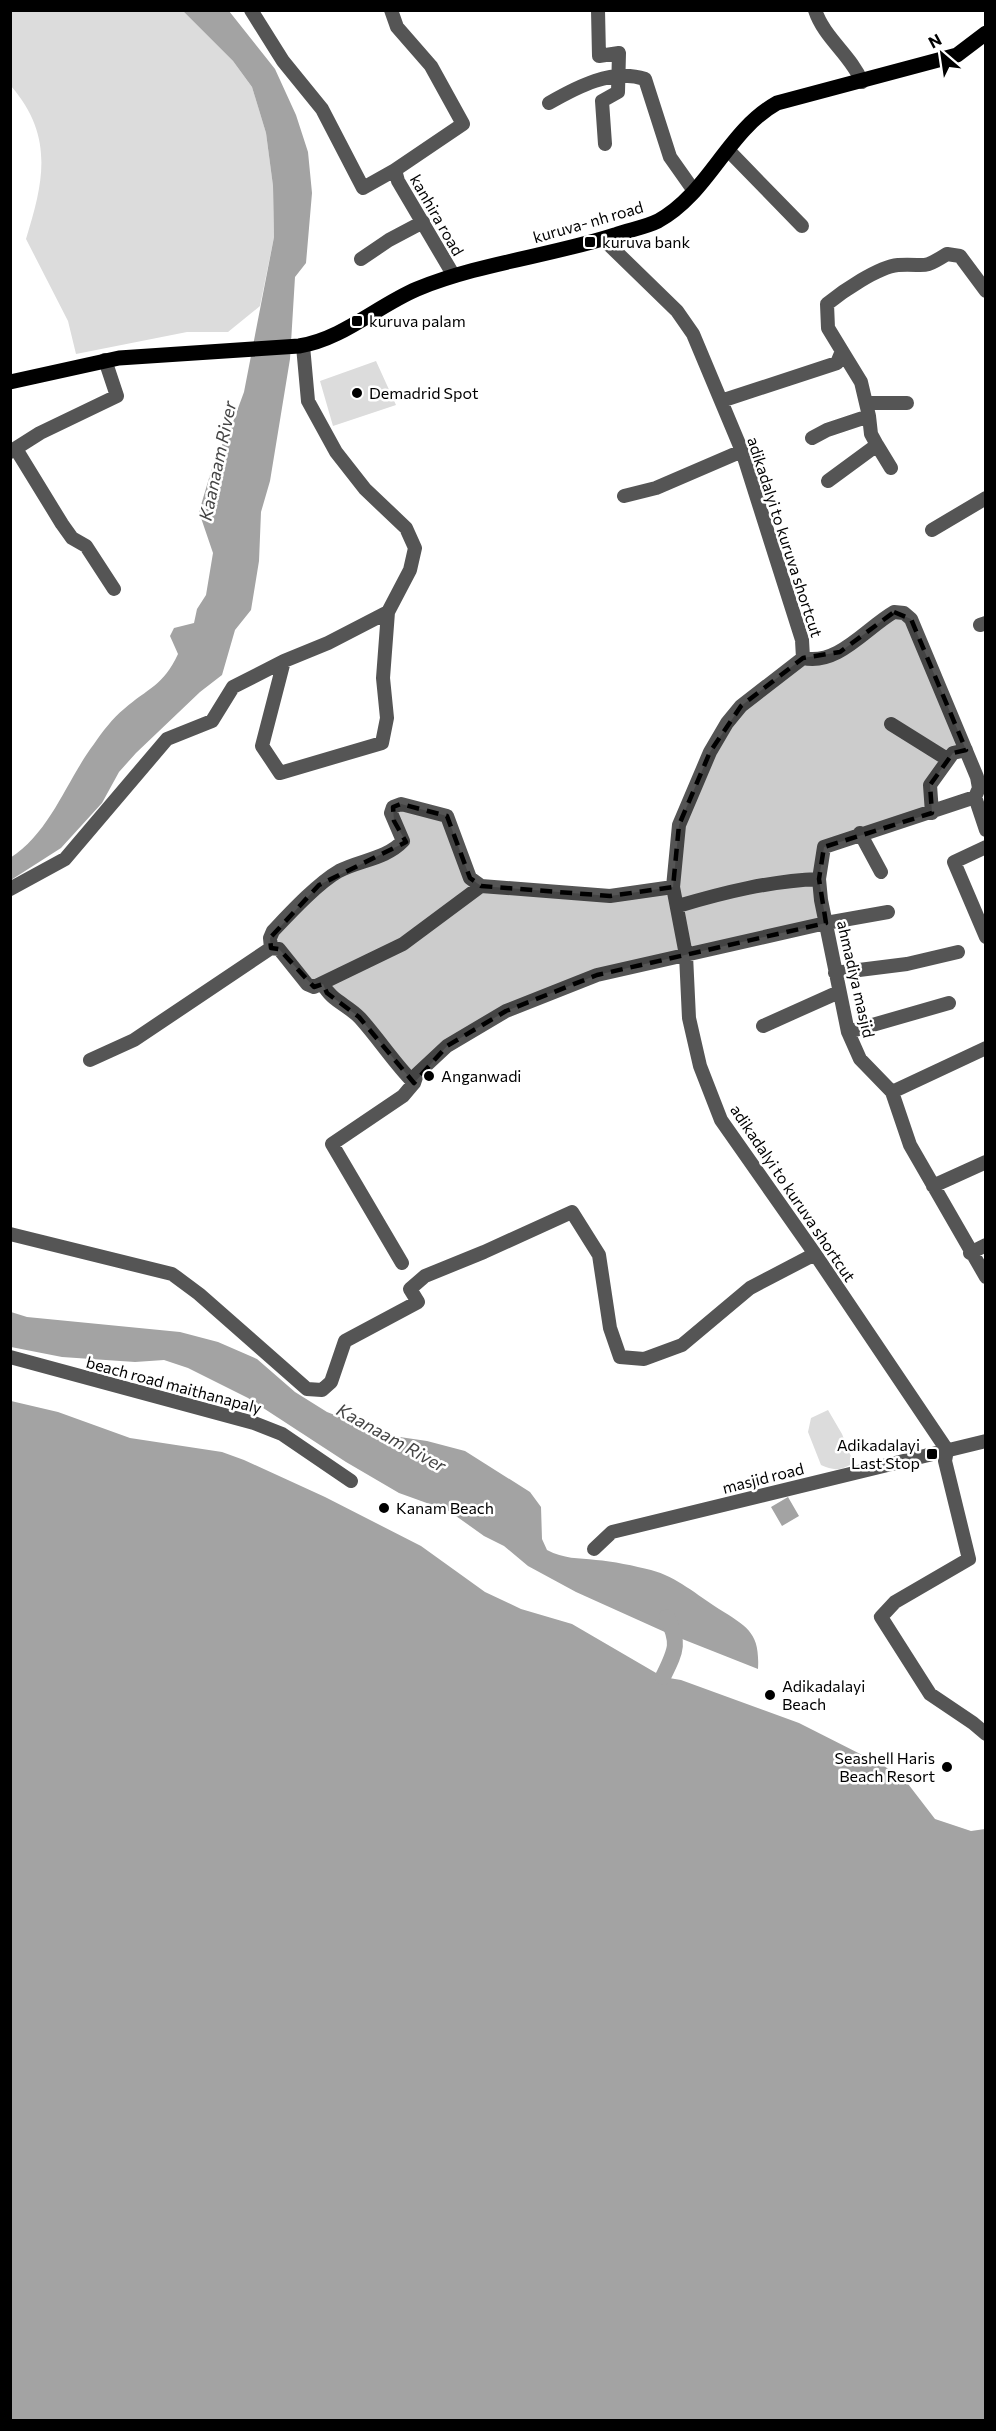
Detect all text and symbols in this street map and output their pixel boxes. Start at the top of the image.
north arrow [912,24,972,84]
text: N [925,29,944,52]
street label: kanhira road [407,171,468,259]
street label: kuruva- nh road [531,197,645,246]
place label: kuruva bank [602,232,690,251]
marker: kuruva bank [583,235,597,249]
place label: kuruva palam [369,311,466,330]
marker: kuruva palam [350,314,364,328]
place label: Demadrid Spot [369,383,479,402]
marker: Demadrid Spot [350,386,364,400]
water label: Kaanaam River [194,398,241,523]
street label: adikadalyi to kuruva shortcut [744,434,827,640]
street label: ahmadiya masjid [834,918,879,1039]
place label: Anganwadi [441,1066,522,1085]
marker: Anganwadi [422,1069,436,1083]
street label: adikadalyi to kuruva shortcut [727,1101,860,1285]
street label: beach road maithanapaly [84,1352,264,1417]
water label: Kaanaam River [333,1398,451,1477]
place label: Adikadalayi Last Stop [837,1435,920,1472]
marker: Adikadalayi Last Stop [925,1447,939,1461]
street label: masjid road [720,1458,806,1497]
place label: Kanam Beach [396,1498,494,1517]
marker: Kanam Beach [377,1501,391,1515]
place label: Adikadalayi Beach [782,1676,865,1713]
marker: Adikadalayi Beach [763,1688,777,1702]
place label: Seashell Haris Beach Resort [835,1748,935,1785]
marker: Seashell Haris Beach Resort [940,1760,954,1774]

